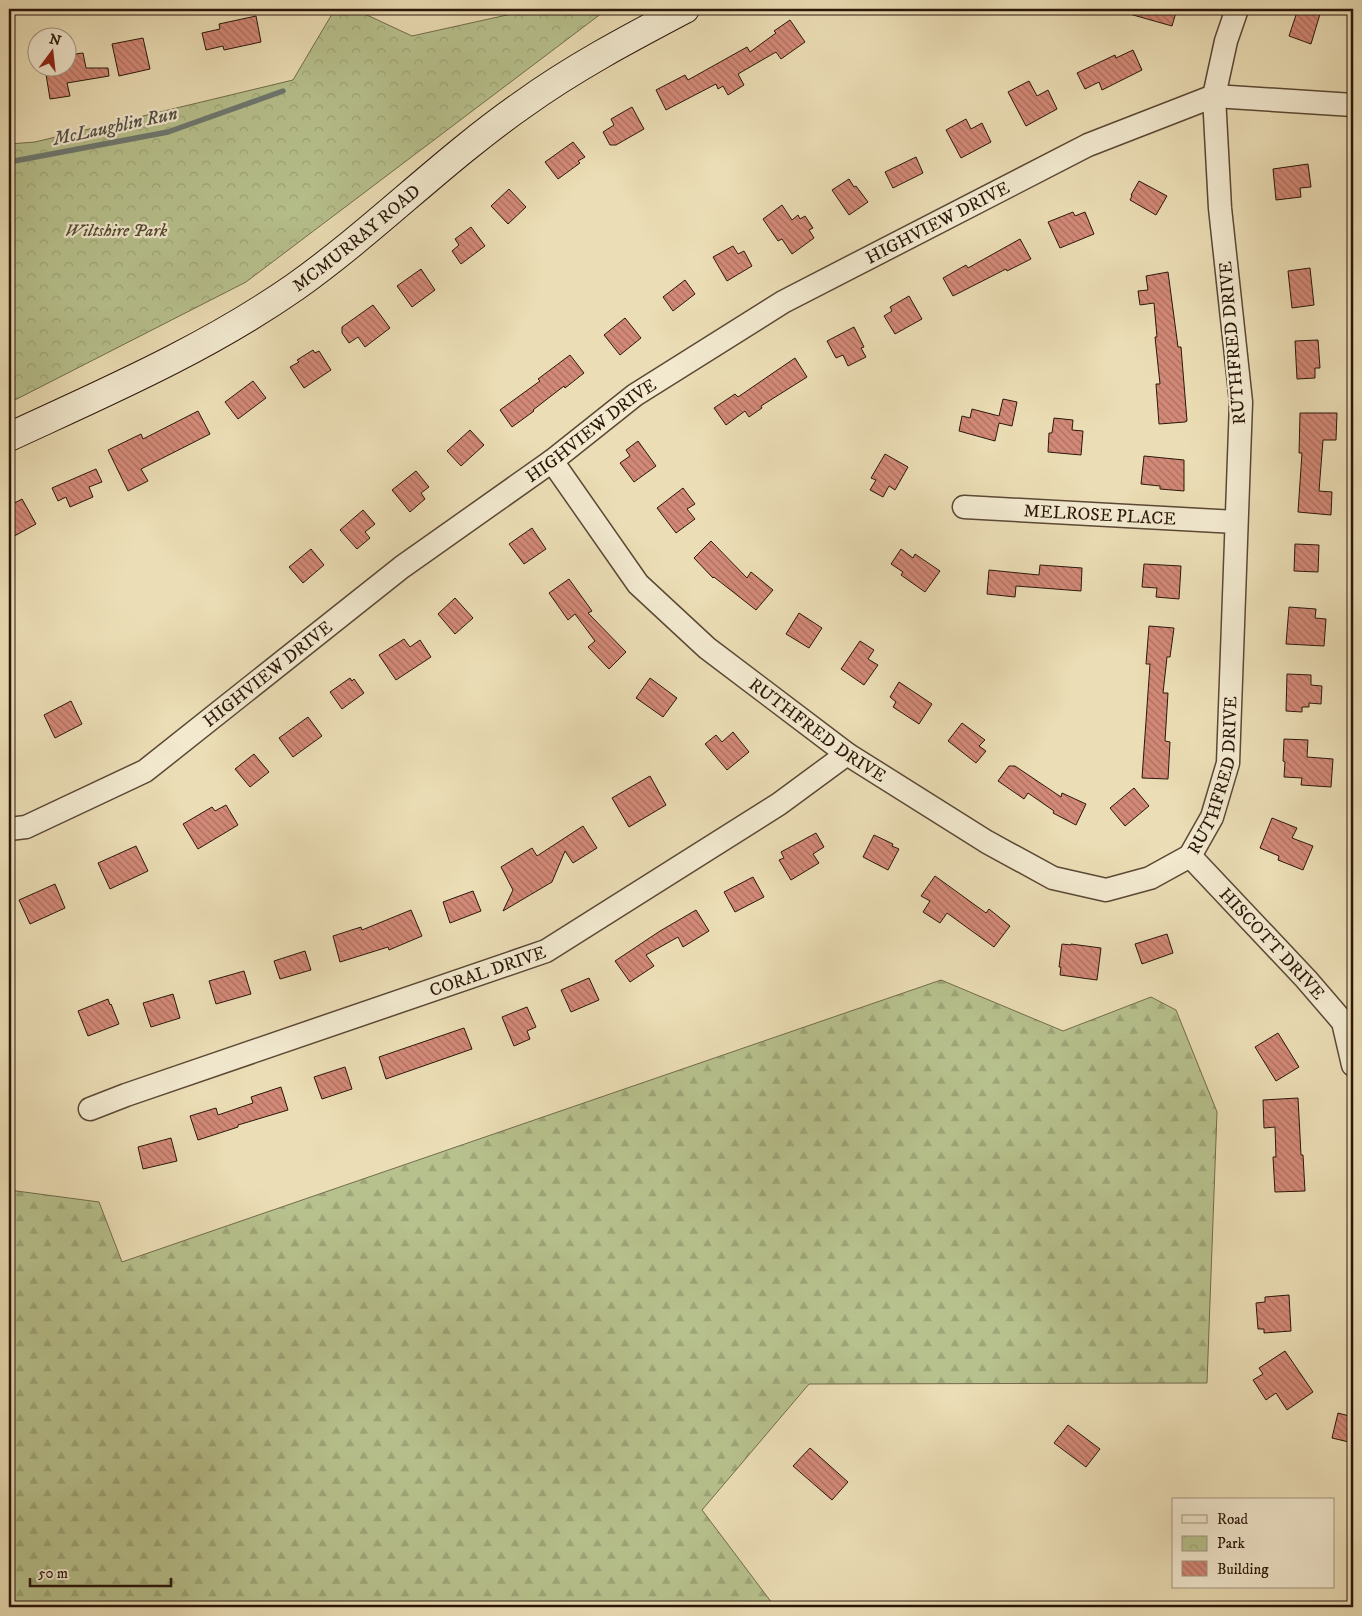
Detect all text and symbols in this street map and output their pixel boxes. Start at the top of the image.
north arrow [28,28,78,78]
text: N [47,30,63,51]
water label: McLaughlin Run [49,102,180,151]
street label: HIGHVIEW DRIVE [862,177,1014,269]
street label: MCMURRAY ROAD [289,180,425,297]
park label: Wiltshire Park [65,220,168,242]
street label: RUTHFRED DRIVE [1215,260,1251,426]
street label: HIGHVIEW DRIVE [522,374,661,488]
street label: MELROSE PLACE [1023,500,1177,531]
street label: HIGHVIEW DRIVE [199,616,337,733]
street label: RUTHFRED DRIVE [744,674,890,788]
street label: RUTHFRED DRIVE [1183,695,1242,858]
street label: HISCOTT DRIVE [1214,884,1329,1005]
street label: CORAL DRIVE [427,942,549,1002]
legend [1172,1498,1334,1588]
text: Road [1217,1510,1249,1529]
text: Park [1217,1534,1246,1553]
scale bar [30,1556,171,1588]
text: Building [1217,1560,1269,1579]
text: 50 m [38,1564,68,1583]

